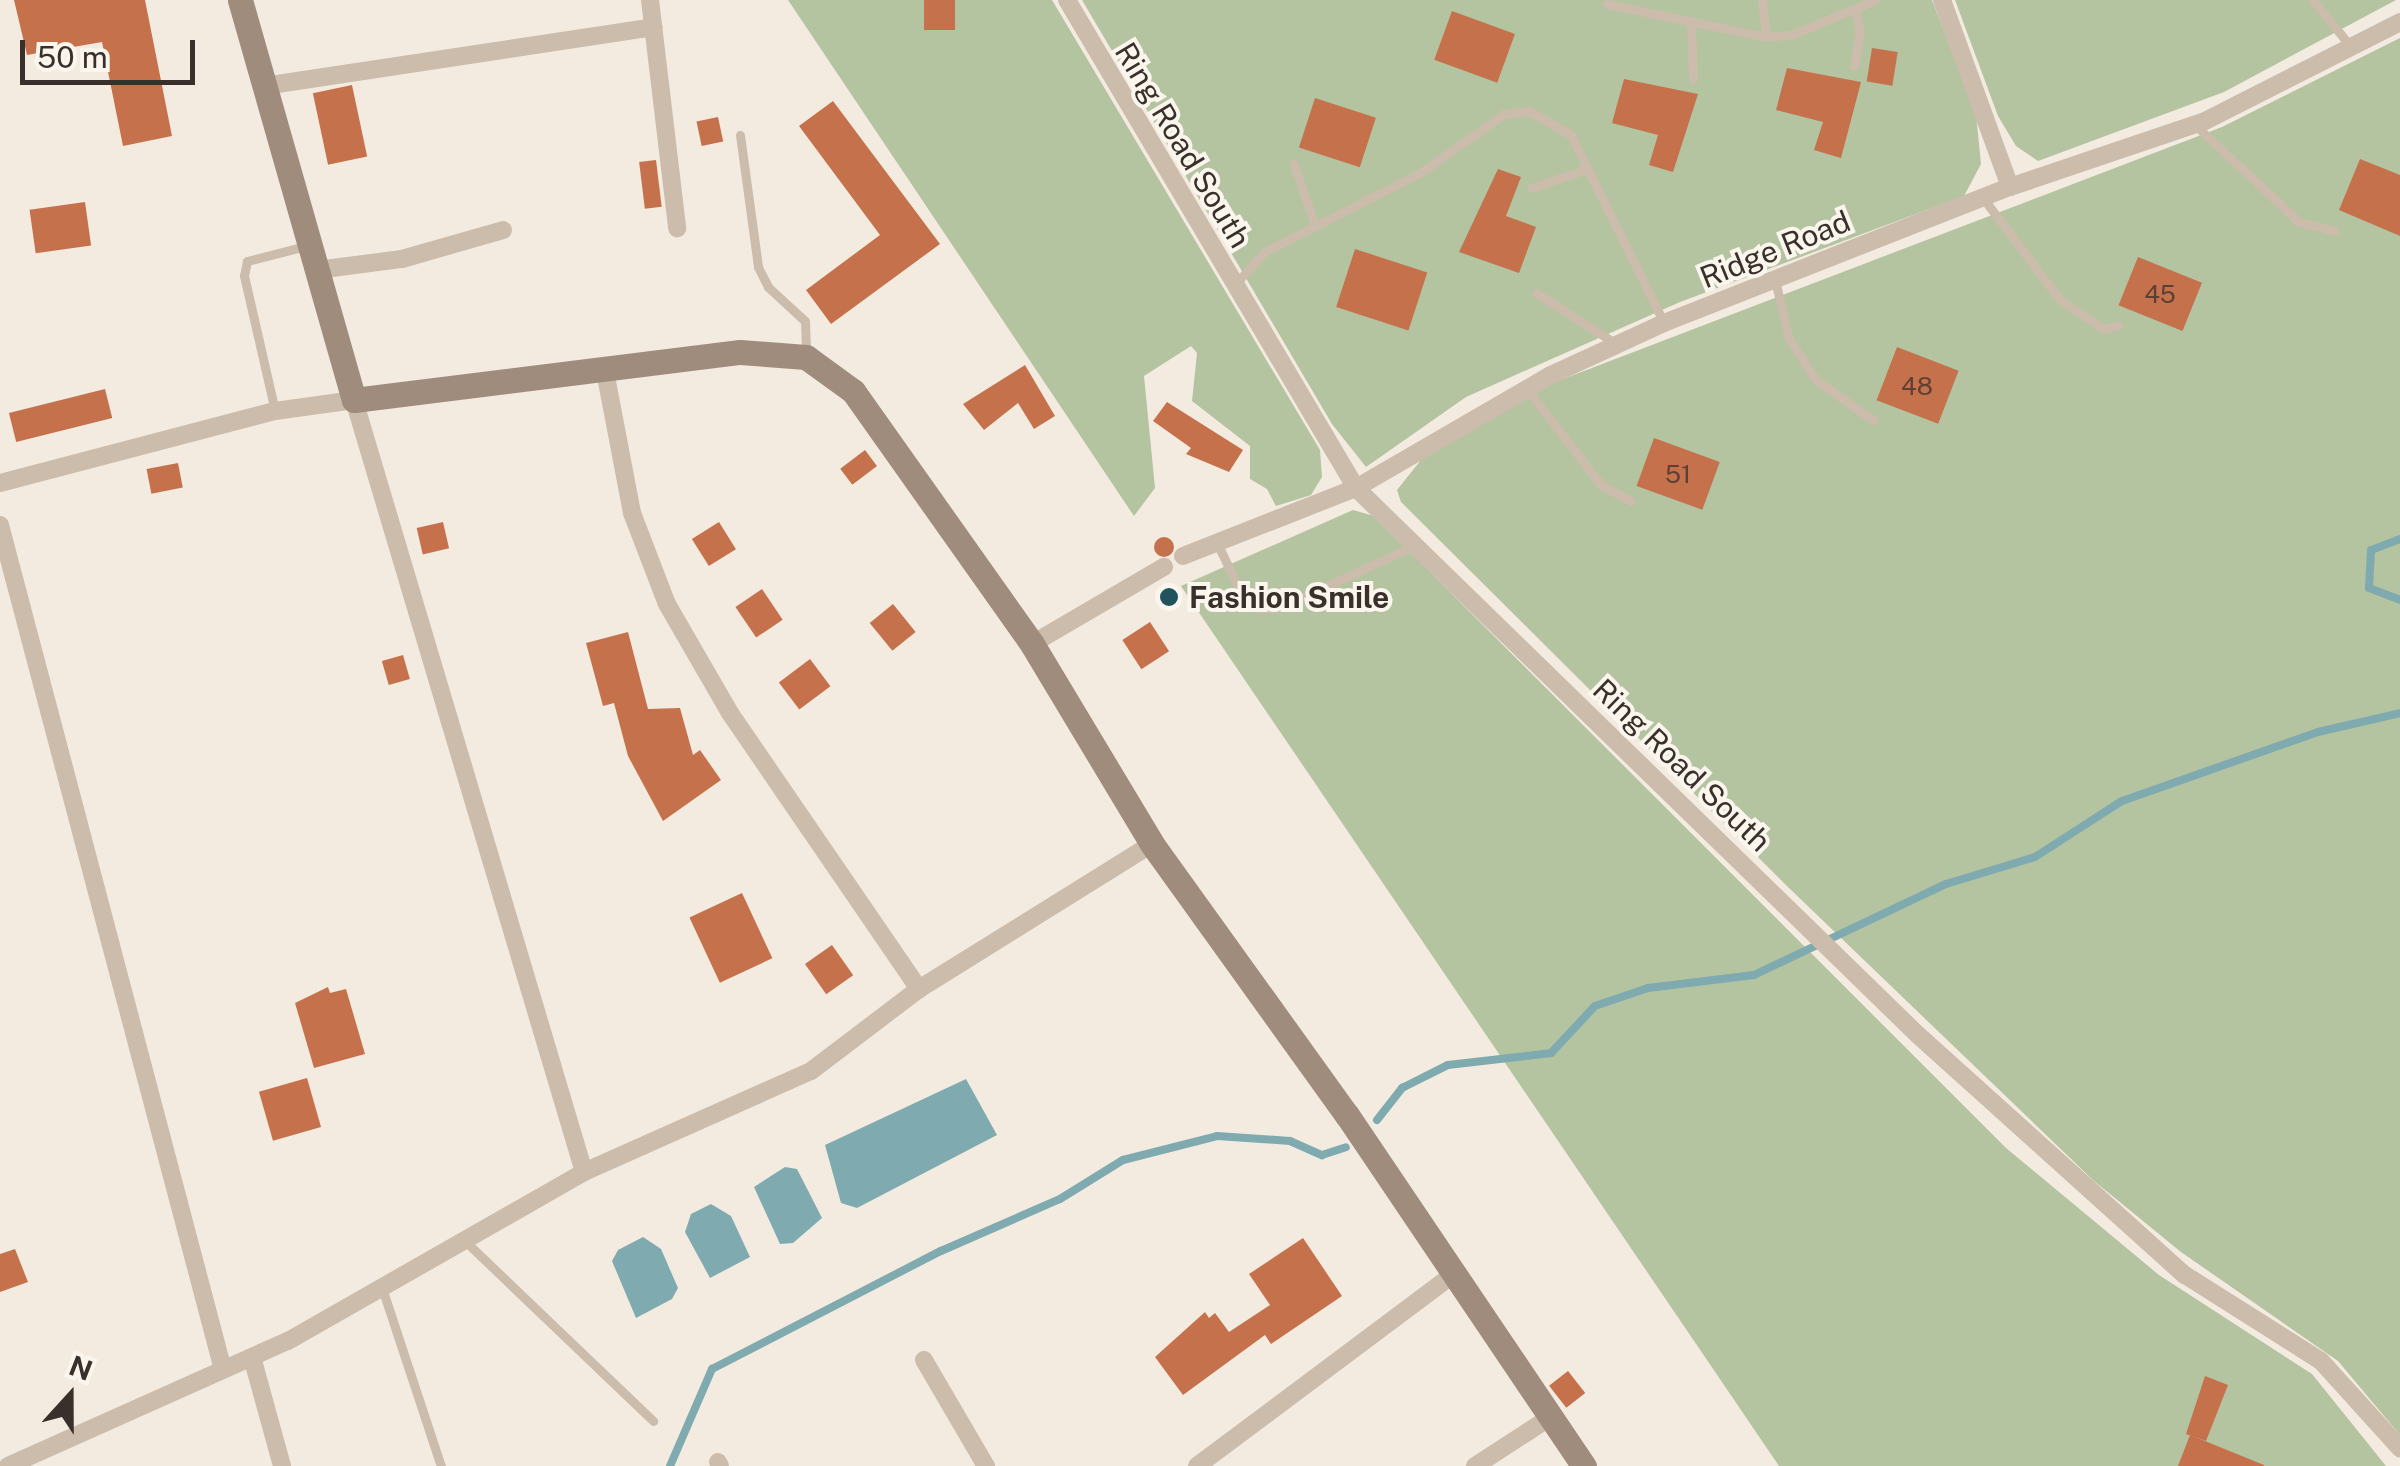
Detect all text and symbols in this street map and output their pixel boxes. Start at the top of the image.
scale bar [25,20,200,82]
street label: Ring Road South [1108,36,1258,254]
text: 50 m [37,39,108,75]
street label: Ridge Road [1695,203,1855,295]
house number: 45 [2144,279,2176,309]
house number: 48 [1901,371,1933,401]
house number: 51 [1665,459,1691,489]
place label: Fashion Smile [1189,579,1389,615]
marker: Fashion Smile [1158,586,1180,608]
street label: Ring Road South [1586,671,1778,859]
north arrow [20,1346,120,1446]
text: N [65,1348,97,1387]

